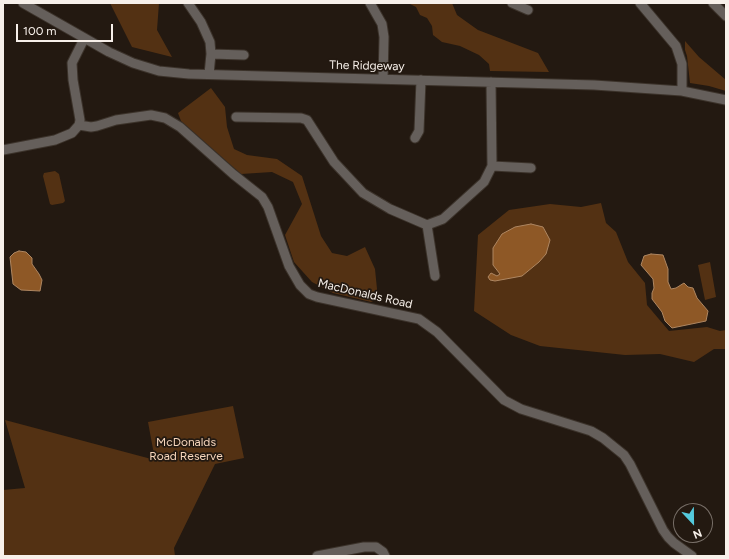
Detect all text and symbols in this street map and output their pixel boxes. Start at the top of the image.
scale bar [18,16,115,42]
text: 100 m [23,24,57,38]
street label: The Ridgeway [329,58,405,74]
street label: MacDonalds Road [316,276,414,312]
park label: McDonalds Road Reserve [149,435,223,463]
north arrow [673,503,713,543]
text: N [691,526,704,541]

